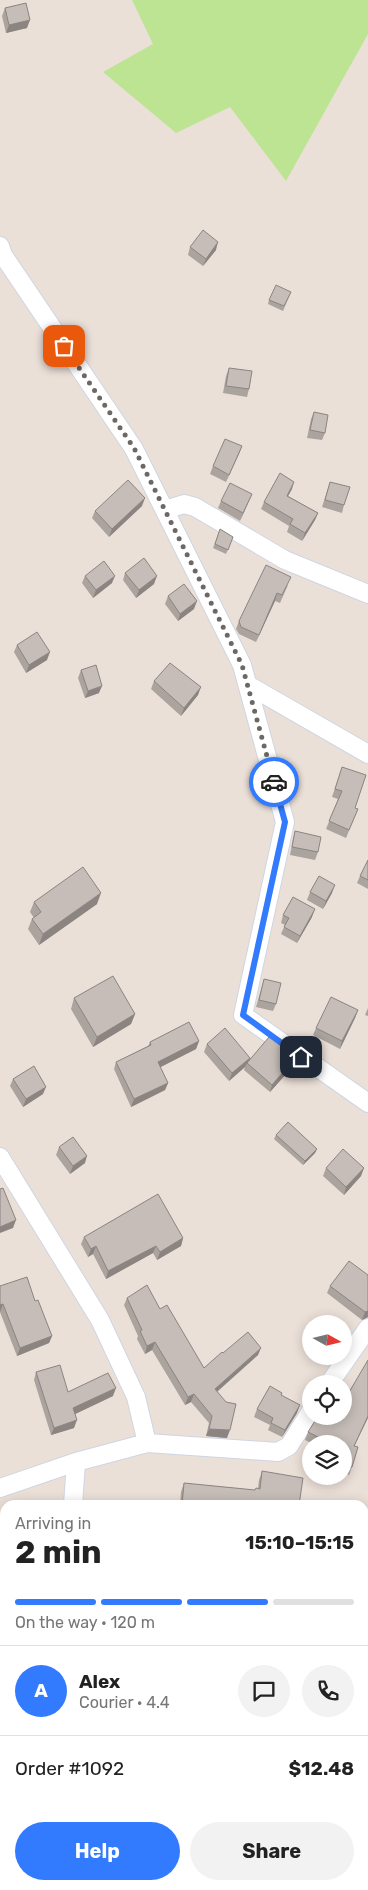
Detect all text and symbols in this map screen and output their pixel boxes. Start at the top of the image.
pin [43,325,85,367]
icon: bag [50,332,78,360]
courier [249,757,299,807]
icon: car [260,768,288,796]
pin [280,1036,322,1078]
icon: home [287,1043,315,1071]
north arrow [302,1315,352,1365]
map controls [302,1315,352,1485]
button: locate [302,1375,352,1425]
button: layers [302,1435,352,1485]
text: Arriving in [15,1514,91,1533]
text: 15:10–15:15 [245,1531,354,1554]
text: 2 min [15,1533,102,1571]
text: On the way · 120 m [15,1613,155,1632]
button: chat [238,1665,290,1717]
button: phone [302,1665,354,1717]
text: Alex [79,1670,120,1693]
text: A [34,1679,48,1702]
text: Courier · 4.4 [79,1693,170,1712]
text: Order #1092 [15,1757,124,1780]
text: $12.48 [288,1757,354,1780]
button: Help [15,1822,180,1880]
button: Share [190,1822,354,1880]

